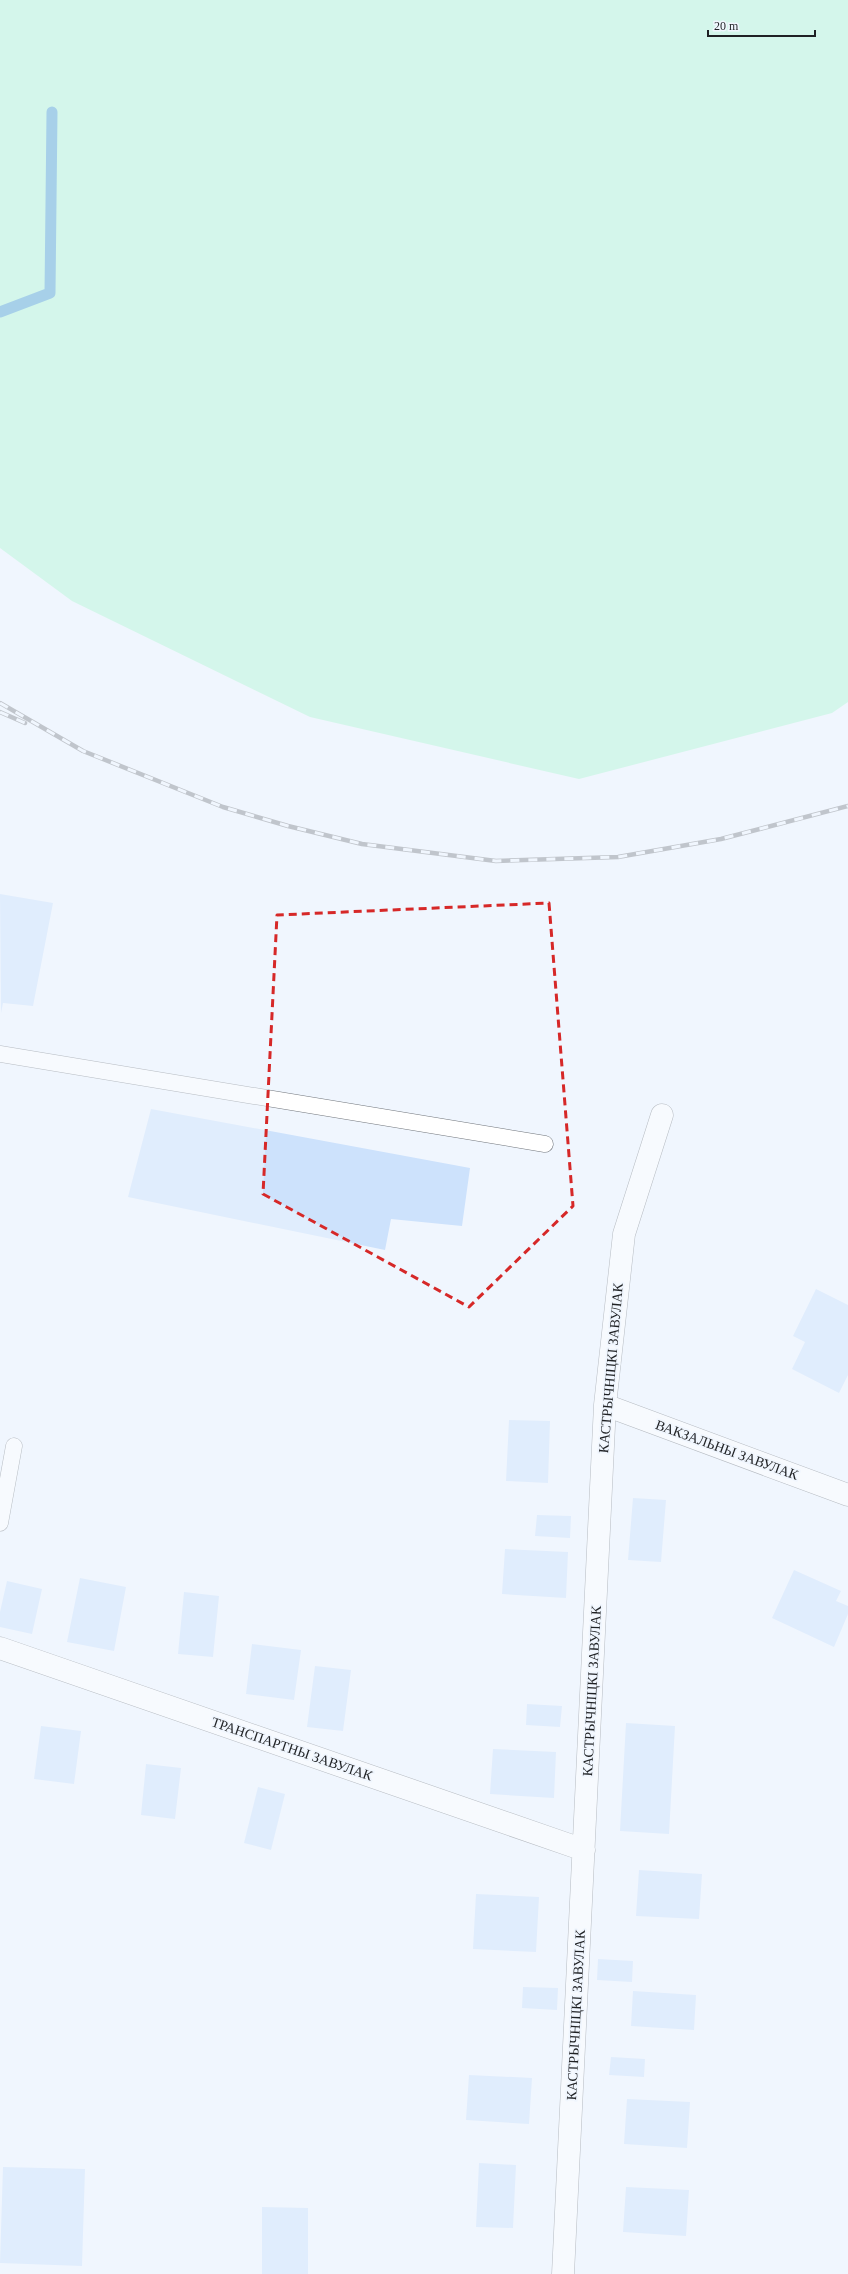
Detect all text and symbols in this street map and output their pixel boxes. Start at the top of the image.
scale bar [708,12,815,38]
text: 20 m [714,19,739,33]
street label: КАСТРЫЧНІЦКІ ЗАВУЛАК [596,1282,626,1454]
street label: ВАКЗАЛЬНЫ ЗАВУЛАК [653,1417,801,1483]
street label: КАСТРЫЧНІЦКІ ЗАВУЛАК [580,1605,604,1777]
street label: ТРАНСПАРТНЫ ЗАВУЛАК [210,1714,375,1784]
street label: КАСТРЫЧНІЦКІ ЗАВУЛАК [564,1929,588,2101]

